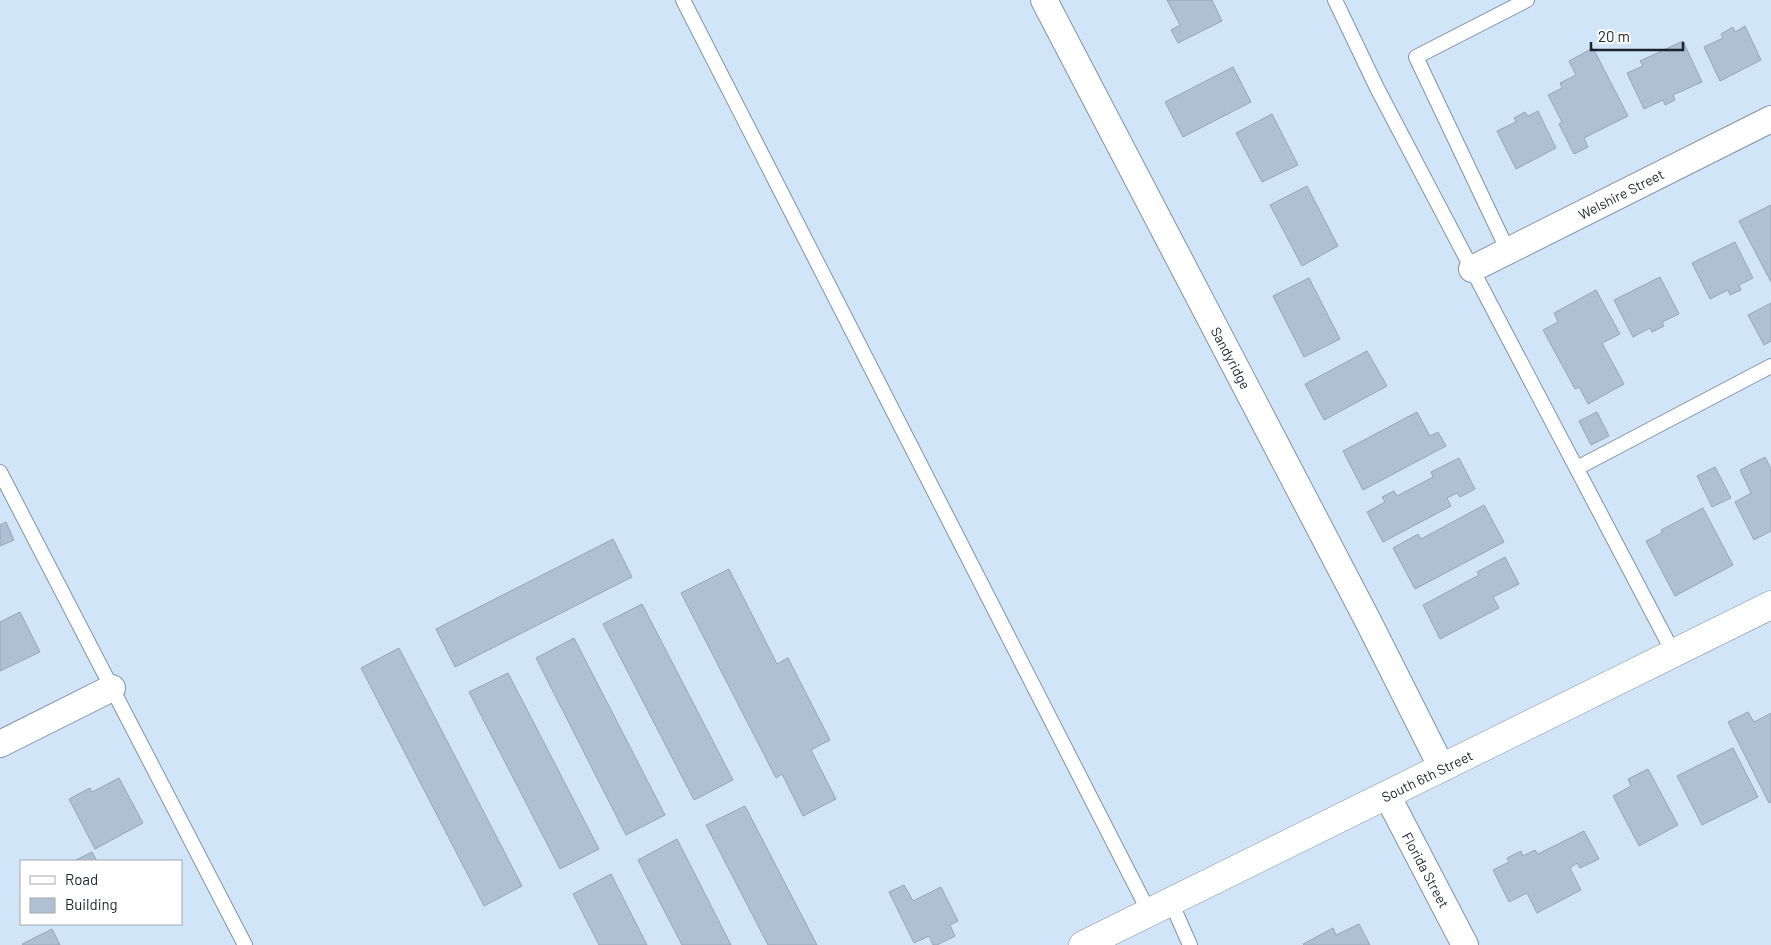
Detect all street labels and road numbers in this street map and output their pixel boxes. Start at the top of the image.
street label: Welshire Street [1575,165,1667,223]
street label: Sandyridge [1208,324,1254,392]
street label: South 6th Street [1379,747,1475,805]
street label: Florida Street [1399,829,1453,911]

